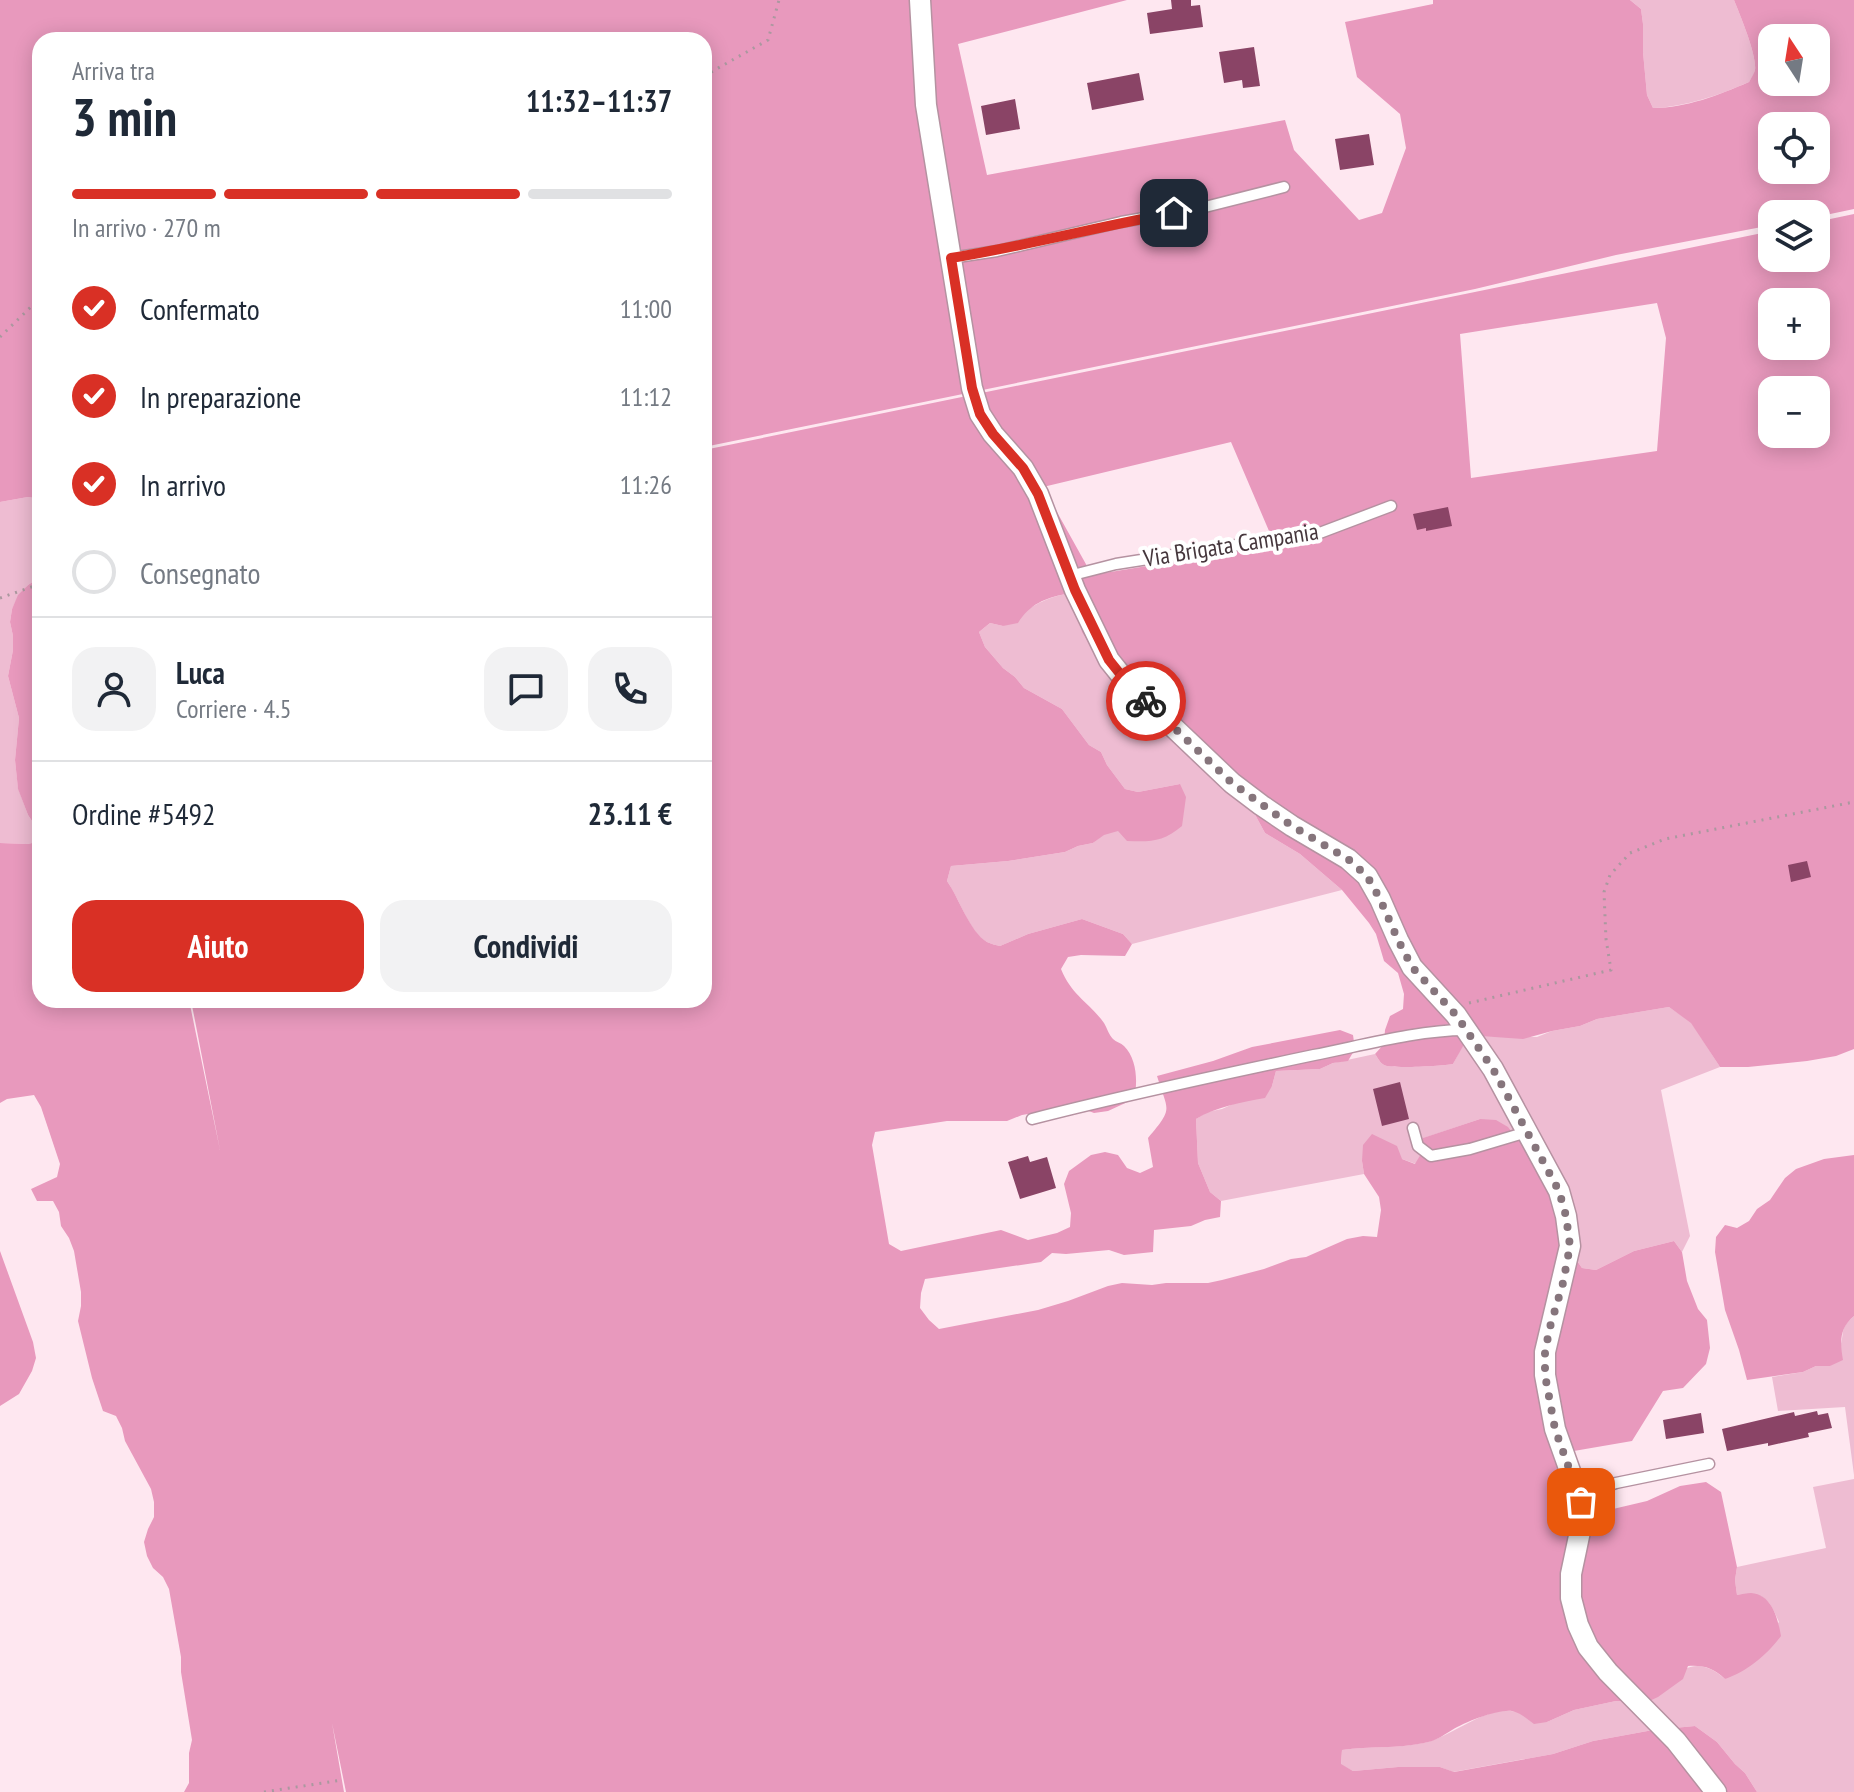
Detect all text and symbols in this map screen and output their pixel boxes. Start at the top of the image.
north arrow [1758,24,1830,96]
map controls [1758,24,1830,448]
text: Arriva tra [72,54,155,87]
text: 11:32–11:37 [526,81,672,120]
text: 3 min [72,83,177,150]
button: locate [1758,112,1830,184]
pin [1140,179,1208,247]
icon: home [1152,191,1196,235]
button: layers [1758,200,1830,272]
text: In arrivo · 270 m [72,211,221,244]
icon: check [72,286,116,330]
button: + [1758,288,1830,360]
text: Confermato [140,289,260,328]
text: 11:00 [620,292,672,325]
icon: check [72,374,116,418]
button: − [1758,376,1830,448]
text: In preparazione [140,377,301,416]
text: 11:12 [620,380,672,413]
icon: check [72,462,116,506]
text: In arrivo [140,465,226,504]
text: 11:26 [620,468,672,501]
street label: Via Brigata Campania [1140,515,1321,574]
text: Consegnato [140,553,260,592]
button: person [72,647,156,731]
button: chat [484,647,568,731]
button: phone [588,647,672,731]
text: Luca [176,653,225,692]
courier [1106,661,1186,741]
icon: bike [1124,679,1168,723]
text: Corriere · 4.5 [176,692,292,725]
text: Ordine #5492 [72,794,216,833]
text: 23.11 € [588,794,672,833]
button: Aiuto [72,900,364,992]
button: Condividi [380,900,672,992]
pin [1547,1468,1615,1536]
icon: bag [1559,1480,1603,1524]

